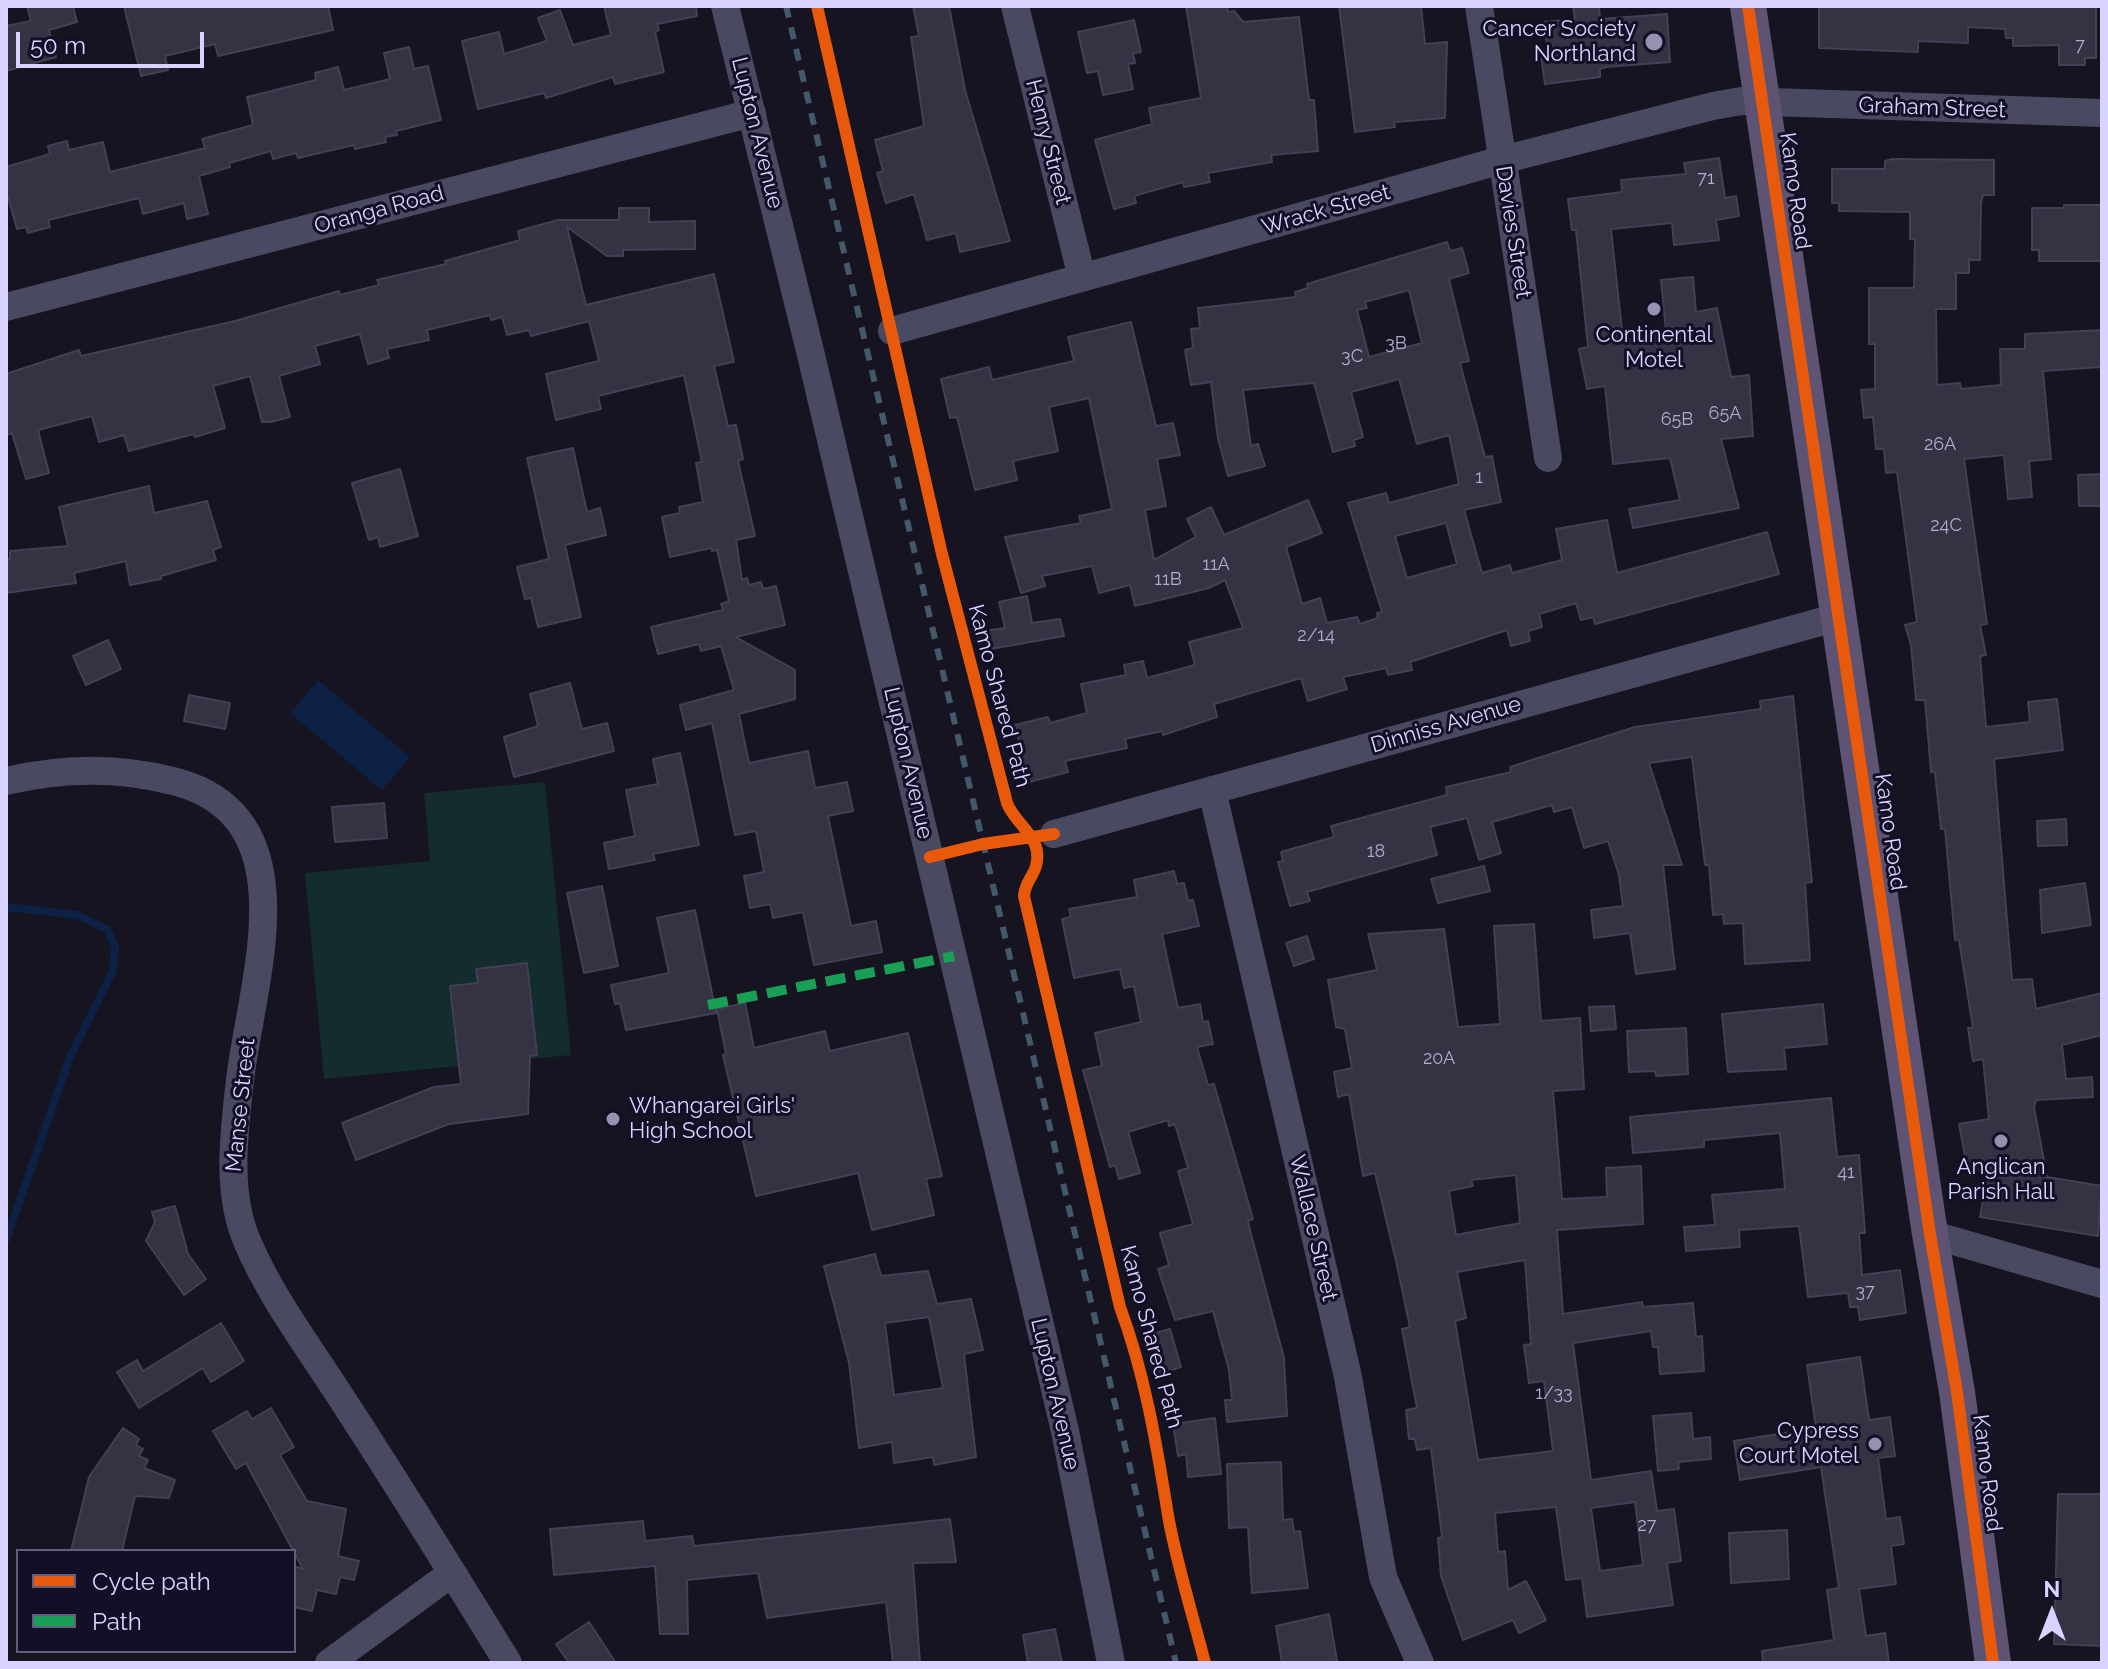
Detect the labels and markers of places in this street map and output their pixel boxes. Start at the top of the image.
place label: Cancer Society Northland [1482,16,1636,68]
marker: Cancer Society Northland [1643,31,1665,53]
marker: Continental Motel [1645,300,1663,318]
place label: Continental Motel [1596,322,1712,374]
place label: Whangarei Girls' High School [629,1093,795,1144]
marker: Whangarei Girls' High School [604,1110,622,1128]
marker: Anglican Parish Hall [1992,1132,2010,1150]
place label: Anglican Parish Hall [1947,1154,2055,1206]
place label: Cypress Court Motel [1739,1418,1859,1470]
marker: Cypress Court Motel [1866,1435,1884,1453]

